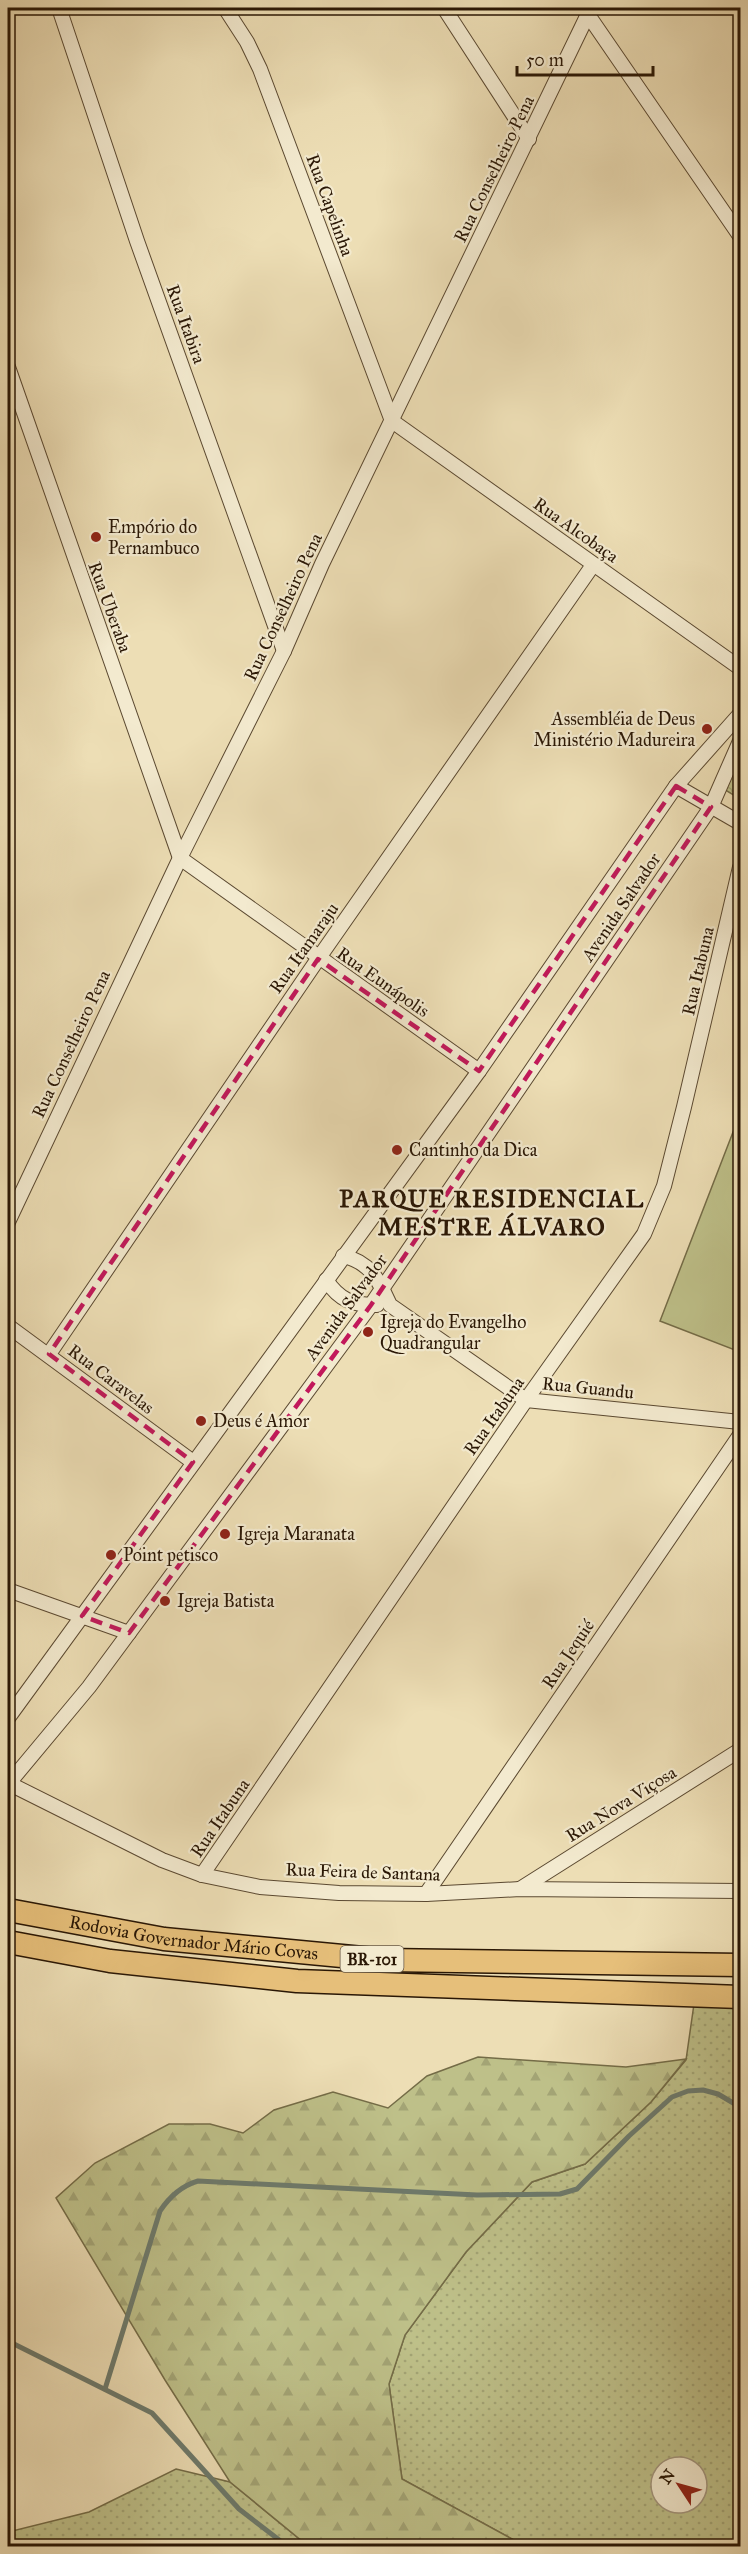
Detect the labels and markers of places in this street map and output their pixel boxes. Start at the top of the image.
place label: Empório do Pernambuco [108,516,200,559]
marker: Empório do Pernambuco [89,530,103,544]
place label: Assembléia de Deus Ministério Madureira [533,708,695,751]
marker: Assembléia de Deus Ministério Madureira [700,722,714,736]
place label: Cantinho da Dica [409,1139,538,1161]
marker: Cantinho da Dica [390,1143,404,1157]
place label: Igreja do Evangelho Quadrangular [380,1311,526,1355]
marker: Igreja do Evangelho Quadrangular [361,1325,375,1339]
place label: Deus é Amor [213,1410,309,1432]
marker: Deus é Amor [194,1414,208,1428]
place label: Igreja Maranata [237,1523,355,1546]
marker: Igreja Maranata [218,1527,232,1541]
place label: Point petisco [123,1544,218,1566]
marker: Point petisco [104,1548,118,1562]
place label: Igreja Batista [177,1590,275,1613]
marker: Igreja Batista [158,1594,172,1608]

